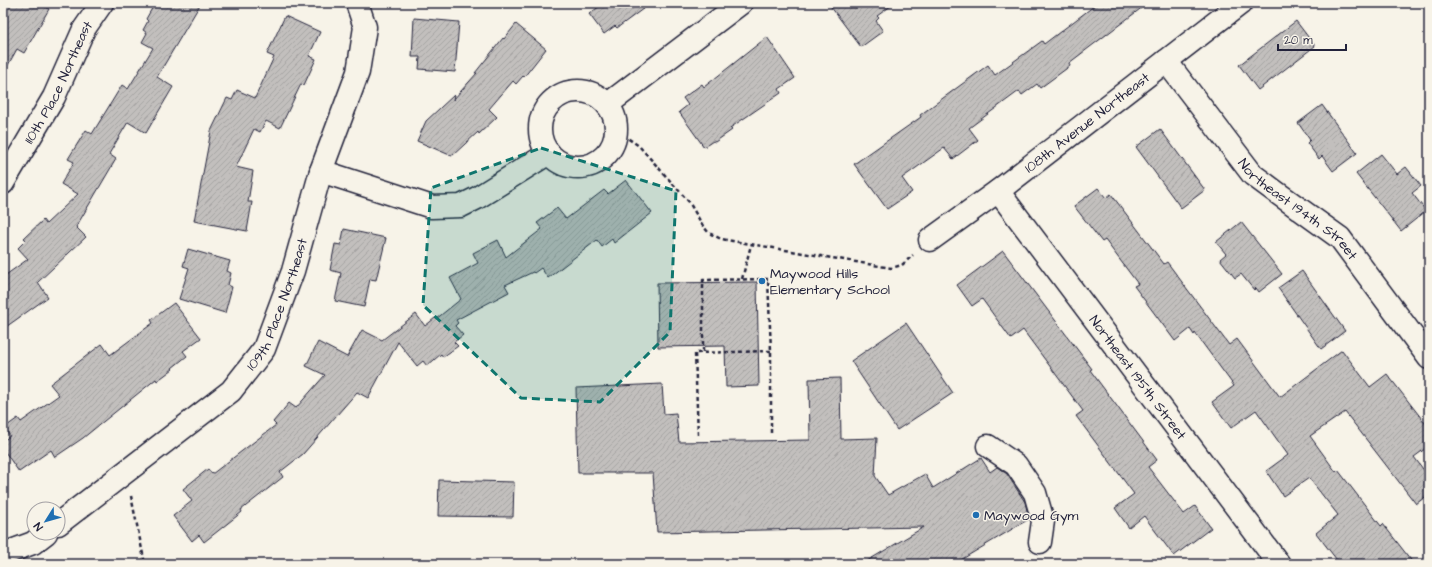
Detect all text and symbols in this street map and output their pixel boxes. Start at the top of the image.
street label: 110th Place Northeast [19,17,98,148]
scale bar [1278,26,1346,52]
text: 20 m [1284,32,1313,49]
street label: 108th Avenue Northeast [1021,68,1154,178]
street label: Northeast 194th Street [1233,155,1362,265]
street label: 109th Place Northeast [242,236,313,375]
place label: Maywood Hills Elementary School [770,264,890,300]
marker: Maywood Hills Elementary School [757,276,767,286]
street label: Northeast 195th Street [1084,311,1191,444]
north arrow [26,501,66,541]
place label: Maywood Gym [984,506,1079,526]
marker: Maywood Gym [971,510,981,520]
text: N [30,519,46,534]

